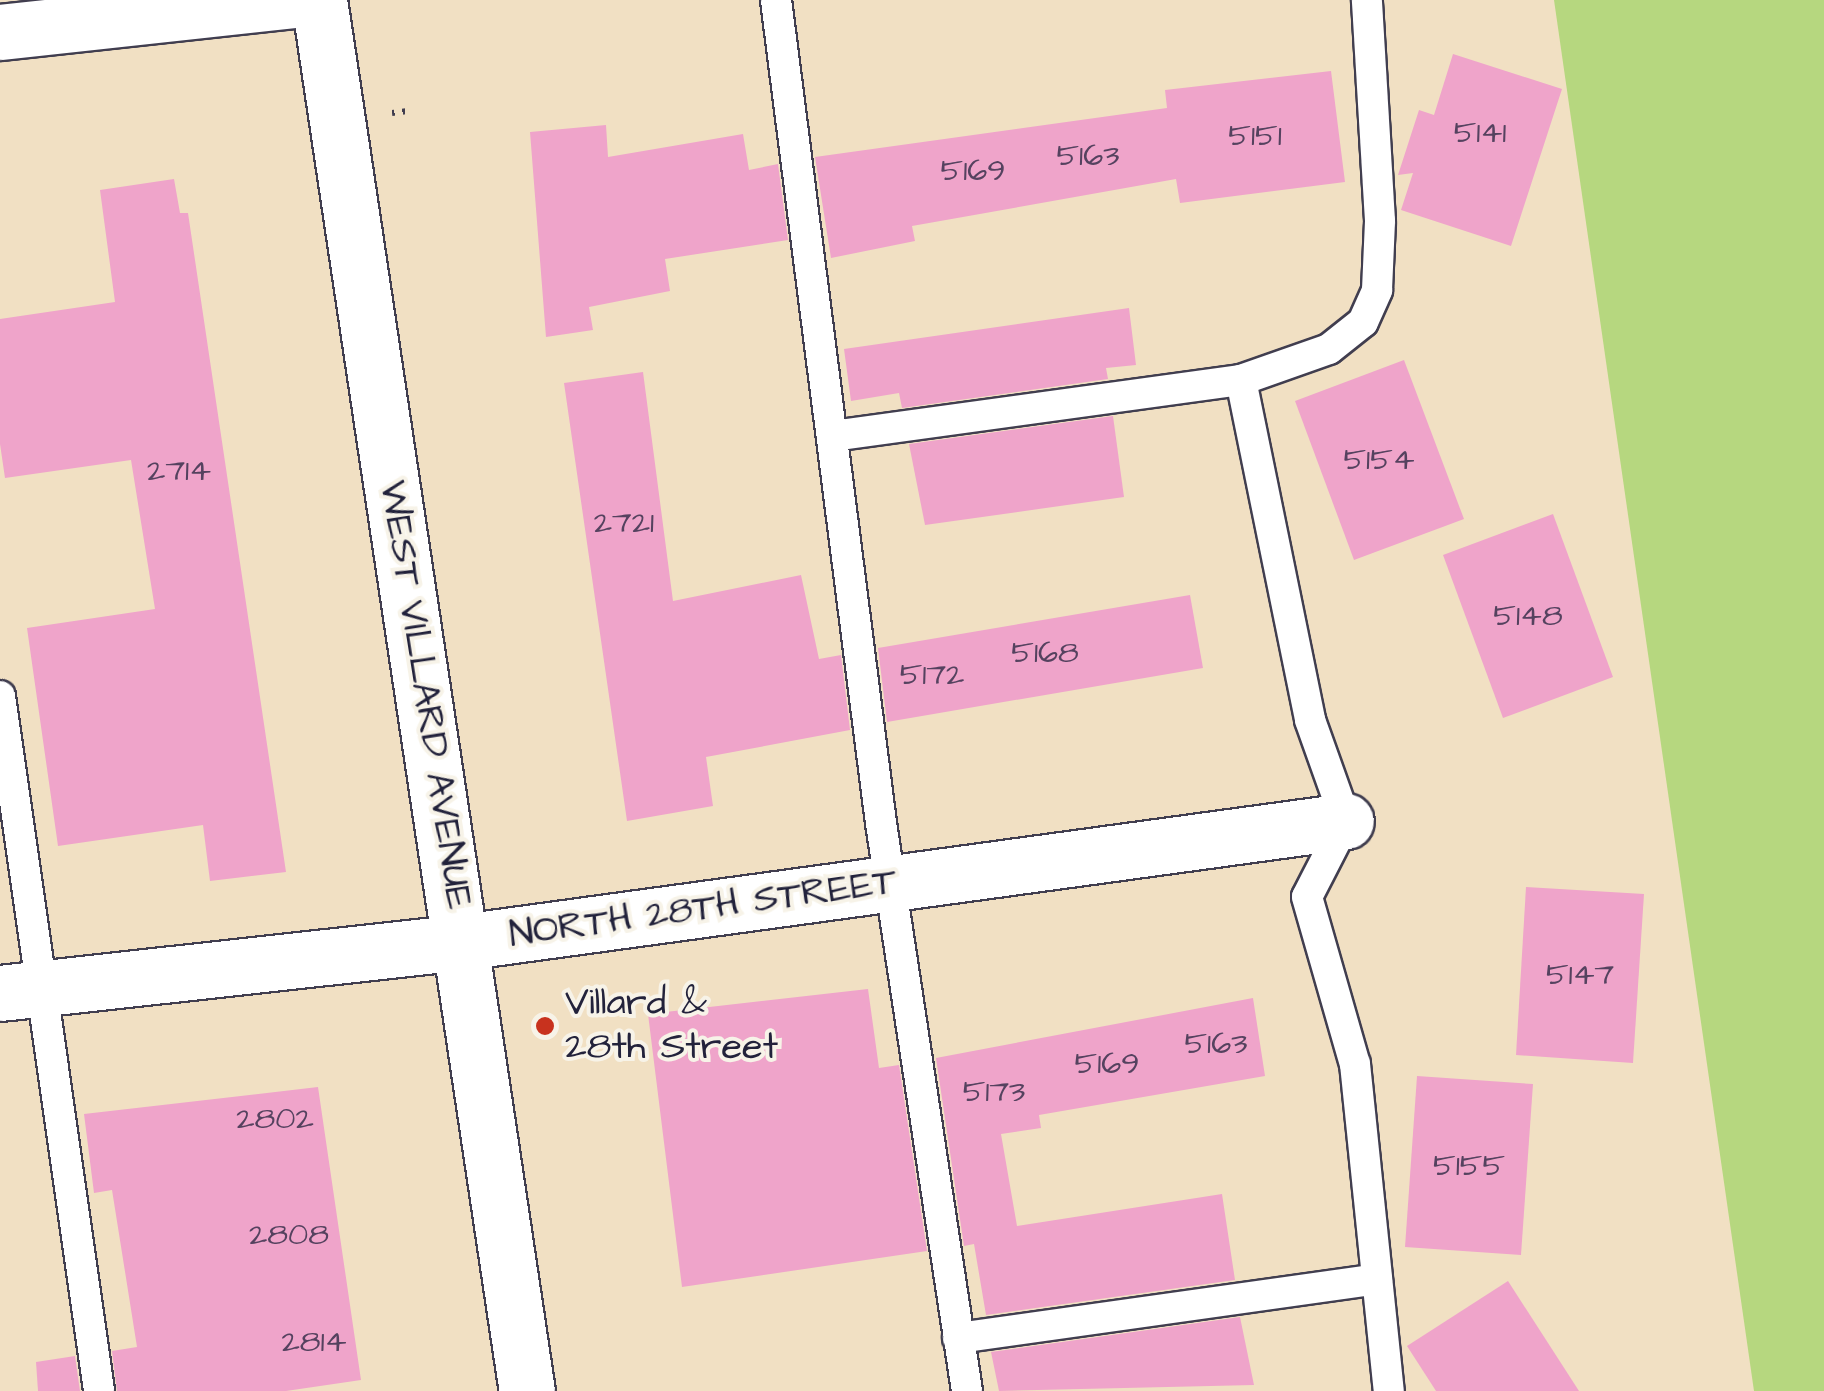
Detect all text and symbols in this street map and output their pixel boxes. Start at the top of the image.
house number: 5141 [1454,114,1506,152]
house number: 5151 [1228,117,1282,155]
house number: 5163 [1056,137,1120,175]
house number: 5169 [940,152,1006,190]
house number: 5154 [1343,441,1415,479]
house number: 2714 [147,452,211,490]
street label: WEST VILLARD AVENUE [369,477,481,913]
house number: 2721 [594,504,654,542]
house number: 5148 [1493,597,1563,635]
house number: 5168 [1011,634,1079,672]
house number: 5172 [900,656,964,694]
street label: NORTH 28TH STREET [507,859,899,959]
house number: 5147 [1546,956,1614,994]
place label: Villard & 28th Street [565,981,778,1070]
marker: Villard & 28th Street [534,1015,556,1037]
house number: 5163 [1184,1025,1248,1063]
house number: 5169 [1074,1045,1140,1083]
house number: 5173 [963,1073,1025,1111]
house number: 2802 [236,1100,314,1138]
house number: 5155 [1433,1147,1505,1185]
house number: 2808 [249,1216,329,1254]
house number: 2814 [282,1323,346,1361]

